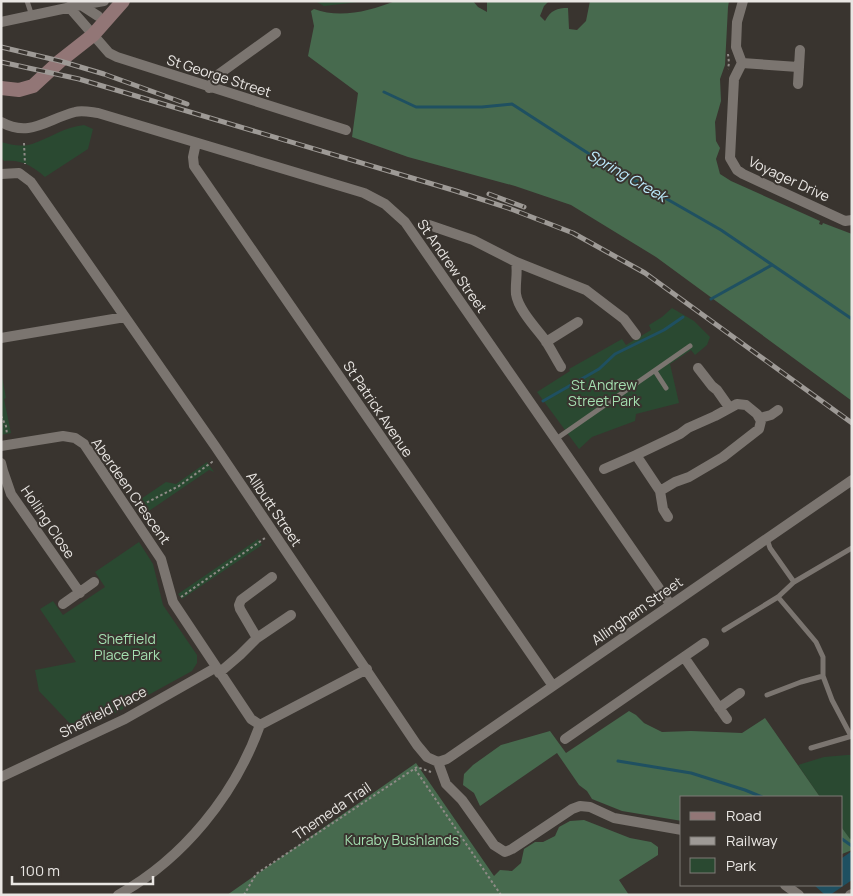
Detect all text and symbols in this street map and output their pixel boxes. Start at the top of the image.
street label: St George Street [165,50,274,101]
water label: Spring Creek [584,144,673,208]
street label: Voyager Drive [746,151,833,206]
street label: St Andrew Street [413,215,492,317]
street label: St Patrick Avenue [339,357,418,461]
park label: St Andrew Street Park [568,375,641,410]
street label: Aberdeen Crescent [88,434,175,548]
street label: Allbutt Street [242,468,307,550]
street label: Holling Close [17,482,80,562]
street label: Allingham Street [587,572,686,649]
park label: Sheffield Place Park [94,629,161,664]
street label: Sheffield Place [56,681,150,742]
street label: Themeda Trail [289,777,374,844]
legend [680,796,843,886]
text: Road [726,805,762,826]
park label: Kuraby Bushlands [345,830,459,849]
text: Railway [726,830,778,851]
scale bar [12,854,154,886]
text: Park [726,855,756,876]
text: 100 m [20,860,60,881]

